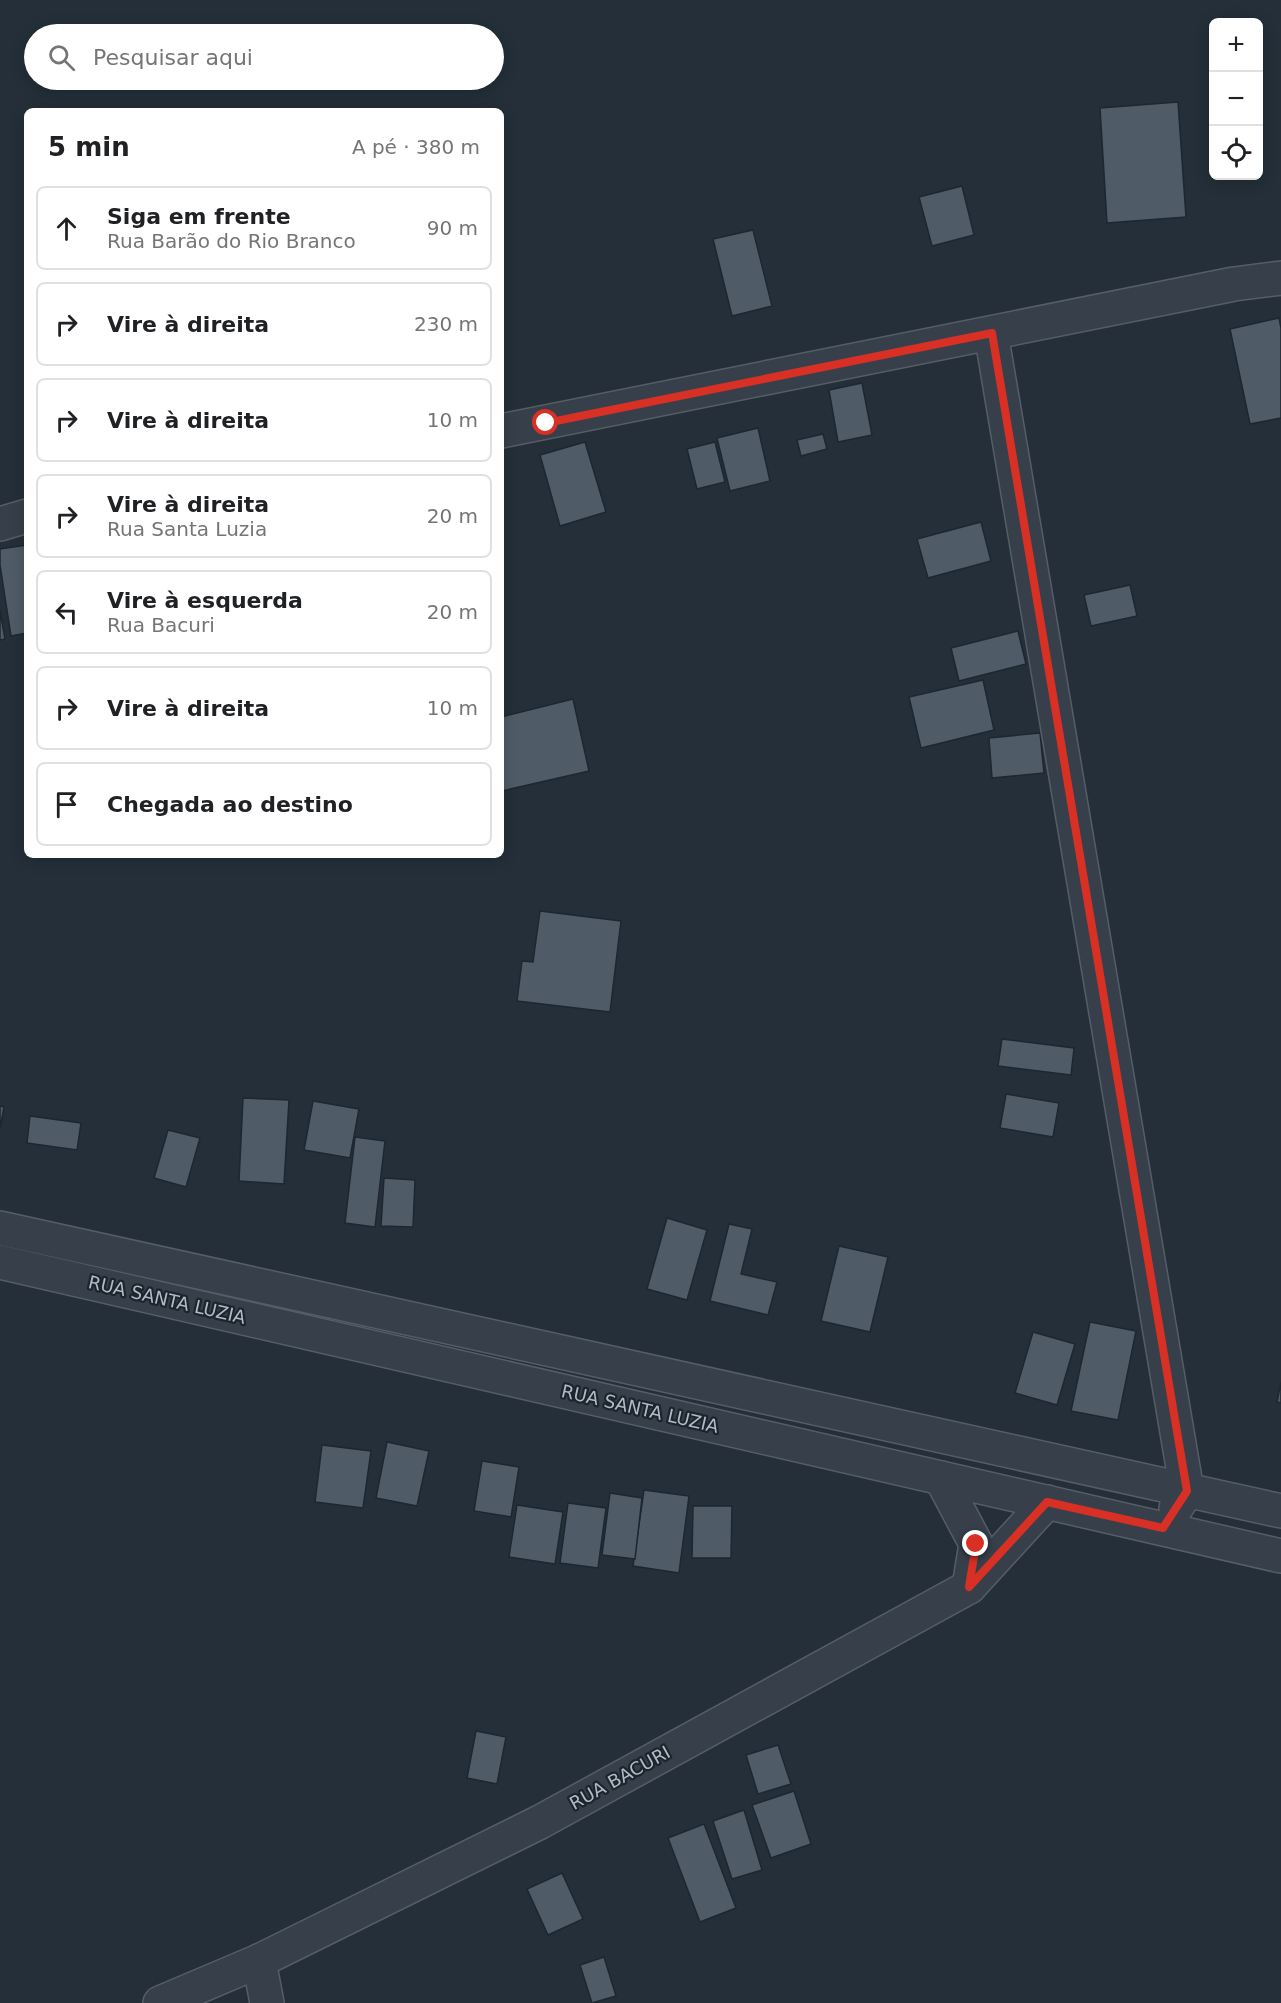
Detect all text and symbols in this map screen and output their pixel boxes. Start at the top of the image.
map controls [1209,18,1263,180]
button: + [1209,18,1263,72]
search box [24,24,504,90]
icon: search [45,41,78,74]
text: Pesquisar aqui [93,45,253,70]
button: − [1209,72,1263,126]
button: locate [1209,126,1263,180]
text: 5 min [48,132,130,162]
text: A pé · 380 m [352,135,480,159]
text: Siga em frente [107,204,291,229]
icon: ahead [50,212,83,245]
text: 90 m [427,216,478,240]
text: Rua Barão do Rio Branco [107,229,356,253]
icon: right [50,308,83,341]
text: Vire à direita [107,312,269,337]
text: 230 m [414,312,478,336]
icon: right [50,404,83,437]
text: Vire à direita [107,408,269,433]
text: 10 m [427,408,478,432]
route start [532,409,558,435]
text: Vire à direita [107,492,269,517]
icon: right [50,500,83,533]
text: 20 m [427,504,478,528]
text: Rua Santa Luzia [107,517,267,541]
text: Vire à esquerda [107,588,303,613]
icon: left [50,596,83,629]
text: 20 m [427,600,478,624]
text: Rua Bacuri [107,613,215,637]
icon: right [50,692,83,725]
text: Vire à direita [107,696,269,721]
text: 10 m [427,696,478,720]
icon: arrive [50,788,83,821]
text: Chegada ao destino [107,792,353,817]
street label: RUA SANTA LUZIA [86,1271,248,1328]
street label: RUA SANTA LUZIA [559,1380,721,1437]
route end [962,1530,988,1556]
street label: RUA BACURI [566,1741,674,1814]

